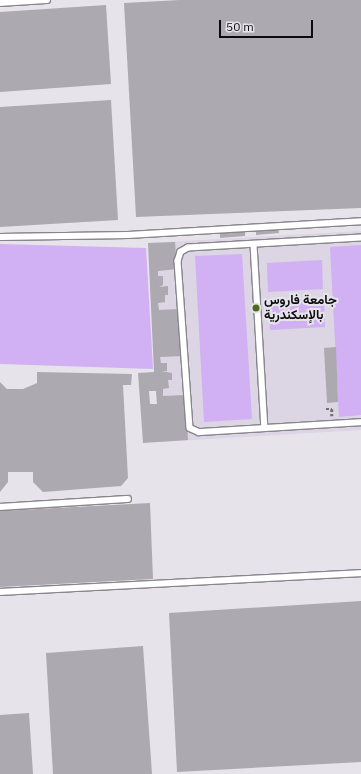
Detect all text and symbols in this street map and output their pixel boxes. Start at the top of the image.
scale bar [221,12,315,38]
text: 50 m [226,19,254,34]
place label: جامعة فاروس بالإسكندرية [264,293,337,324]
marker: جامعة فاروس بالإسكندرية [251,303,261,313]

